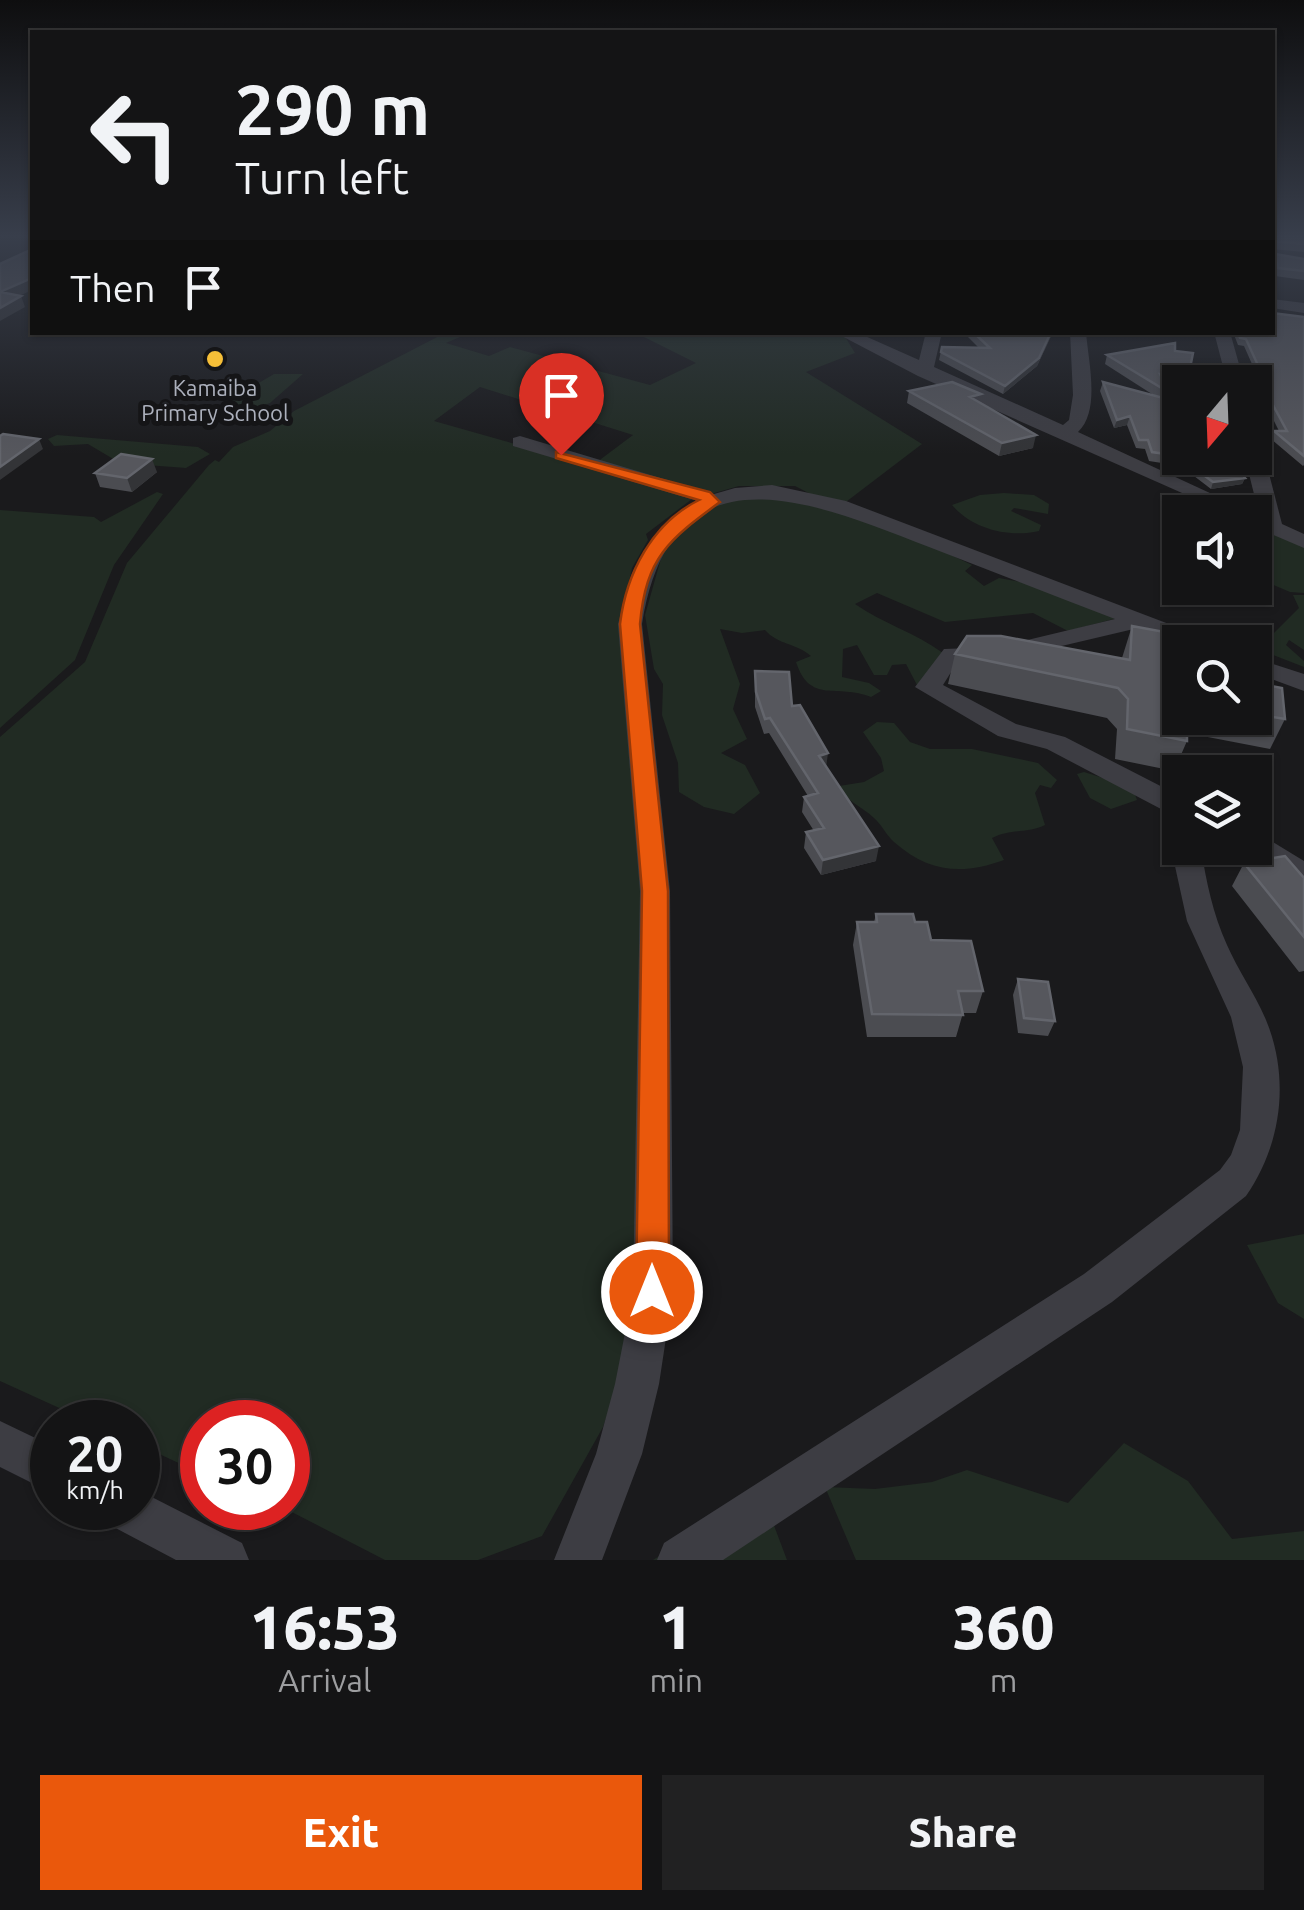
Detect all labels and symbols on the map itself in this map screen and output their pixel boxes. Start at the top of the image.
marker: Kamaiba Primary School [204,348,226,370]
pin [519,353,604,456]
north arrow [1162,365,1272,475]
place label: Kamaiba Primary School [141,375,289,425]
position arrow [600,1240,704,1344]
speed limit sign: 30 [180,1400,310,1530]

